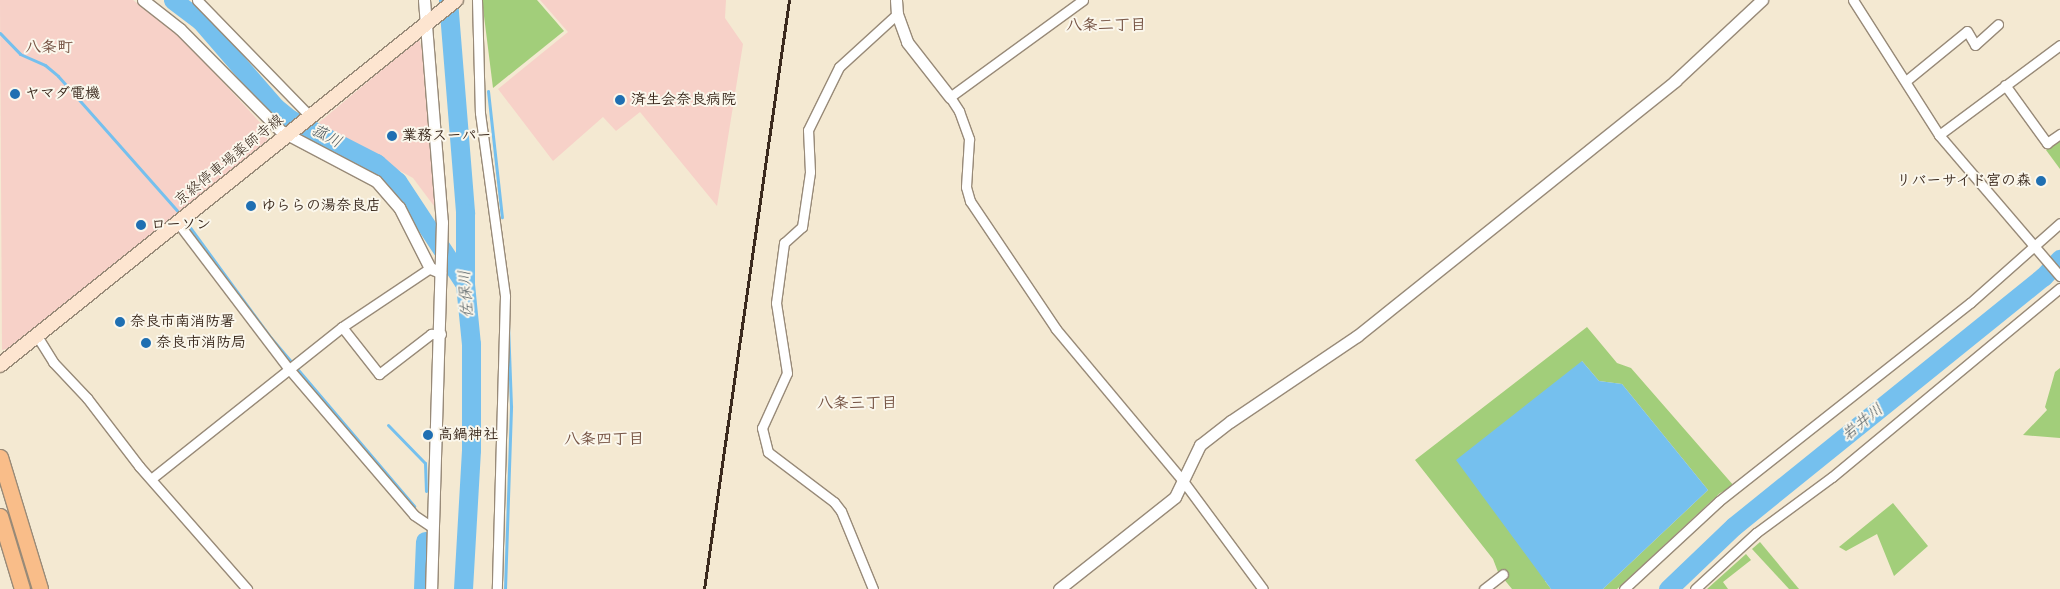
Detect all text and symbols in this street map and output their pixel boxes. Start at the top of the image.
district label: 八条二丁目 [1066,16,1146,36]
district label: 八条町 [25,38,73,58]
place label: ヤマダ電機 [25,85,100,103]
marker: ヤマダ電機 [9,88,21,100]
place label: 済生会奈良病院 [631,91,736,109]
marker: 済生会奈良病院 [613,93,627,107]
street label: 京終停車場薬師寺線 [171,111,287,209]
water label: 菰川 [307,121,345,153]
place label: 業務スーパー [402,127,491,145]
marker: 業務スーパー [386,130,398,142]
place label: リバーサイド宮の森 [1896,172,2031,190]
marker: リバーサイド宮の森 [2035,175,2047,187]
place label: ゆららの湯奈良店 [261,197,381,215]
marker: ゆららの湯奈良店 [245,200,257,212]
place label: ローソン [151,216,211,234]
marker: ローソン [135,219,147,231]
water label: 佐保川 [456,269,478,319]
place label: 奈良市南消防署 [130,313,235,331]
marker: 奈良市南消防署 [114,316,126,328]
place label: 奈良市消防局 [156,334,246,352]
marker: 奈良市消防局 [140,337,152,349]
district label: 八条三丁目 [817,394,897,414]
water label: 岩井川 [1838,400,1888,446]
place label: 高鍋神社 [438,426,498,444]
marker: 高鍋神社 [422,429,434,441]
district label: 八条四丁目 [564,430,644,450]

